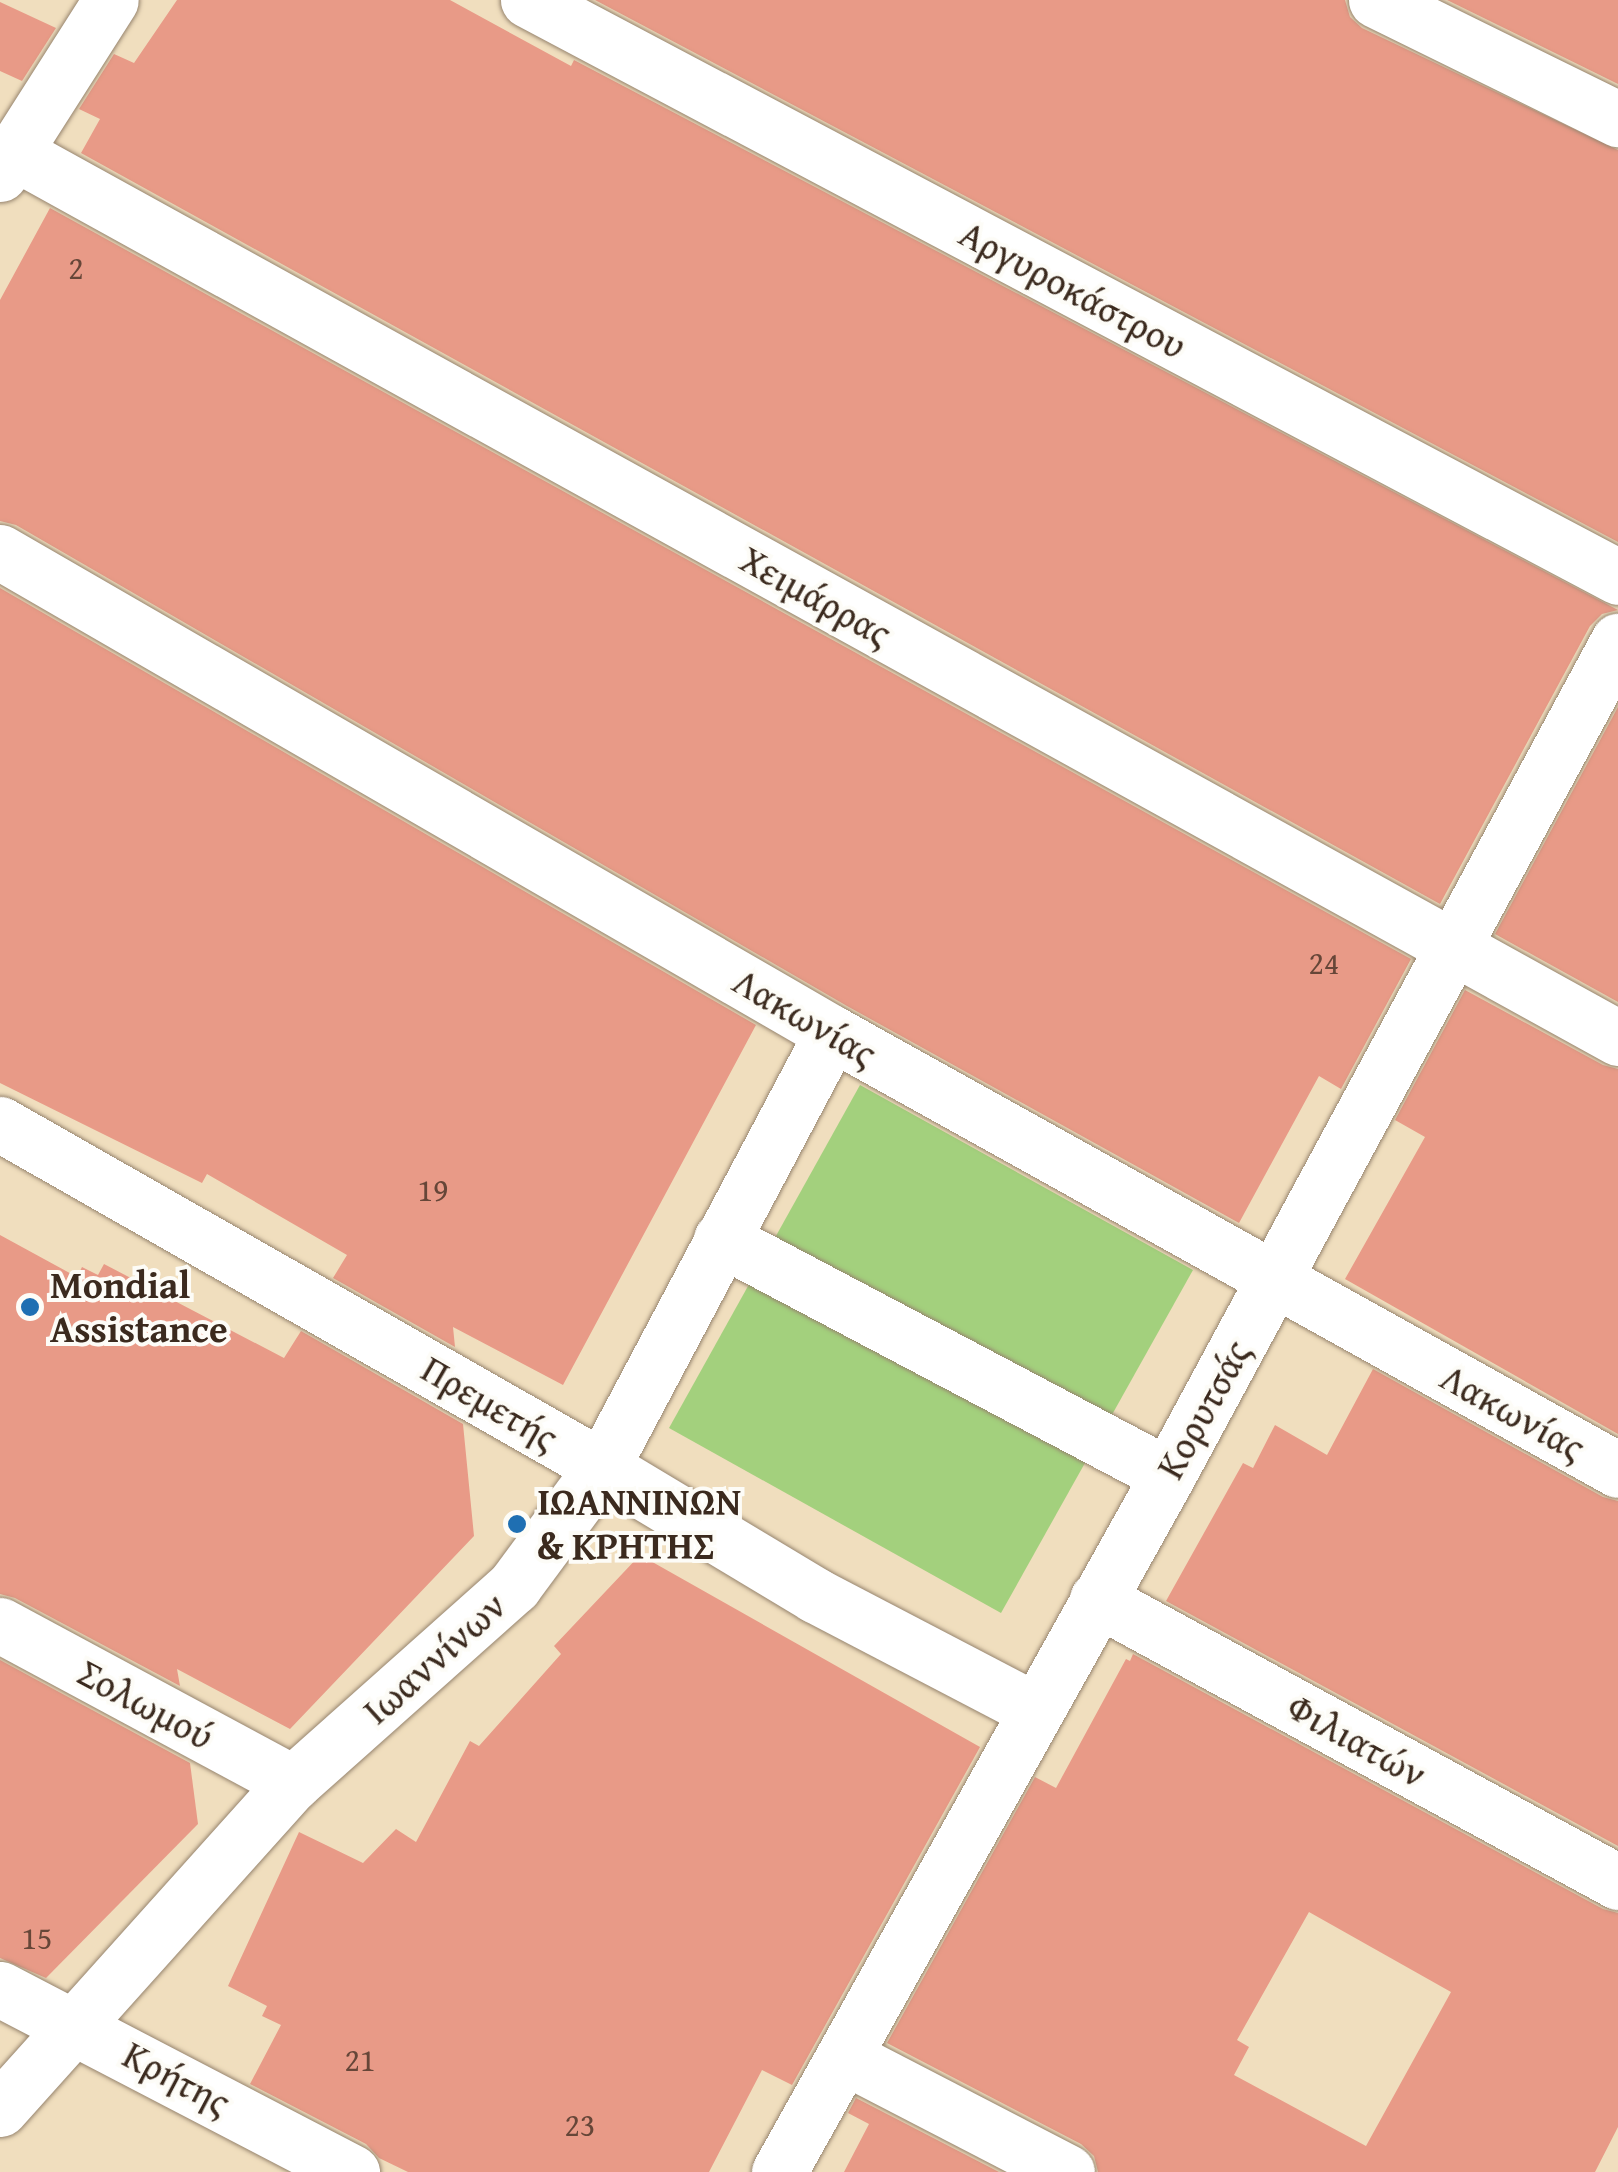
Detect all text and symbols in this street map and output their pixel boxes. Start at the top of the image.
street label: Αργυροκάστρου [952,210,1194,368]
house number: 2 [68,249,84,287]
street label: Χειμάρρας [733,536,899,656]
house number: 24 [1309,944,1339,982]
street label: Λακωνίας [725,958,885,1076]
house number: 19 [418,1171,448,1209]
place label: Mondial Assistance [50,1262,228,1352]
marker: Mondial Assistance [19,1296,41,1318]
street label: Κορυτσάς [1146,1332,1260,1486]
street label: Πρεμετής [414,1346,566,1460]
street label: Λακωνίας [1433,1354,1593,1470]
place label: ΙΩΑΝΝΙΝΩΝ & ΚΡΗΤΗΣ [537,1479,741,1568]
marker: ΙΩΑΝΝΙΝΩΝ & ΚΡΗΤΗΣ [506,1513,528,1535]
street label: Ιωαννίνων [353,1582,515,1734]
street label: Σολωμού [70,1649,222,1759]
street label: Φιλιατών [1280,1683,1434,1797]
house number: 15 [22,1919,52,1957]
street label: Κρήτης [116,2031,238,2125]
house number: 21 [345,2041,375,2079]
house number: 23 [565,2106,595,2144]

